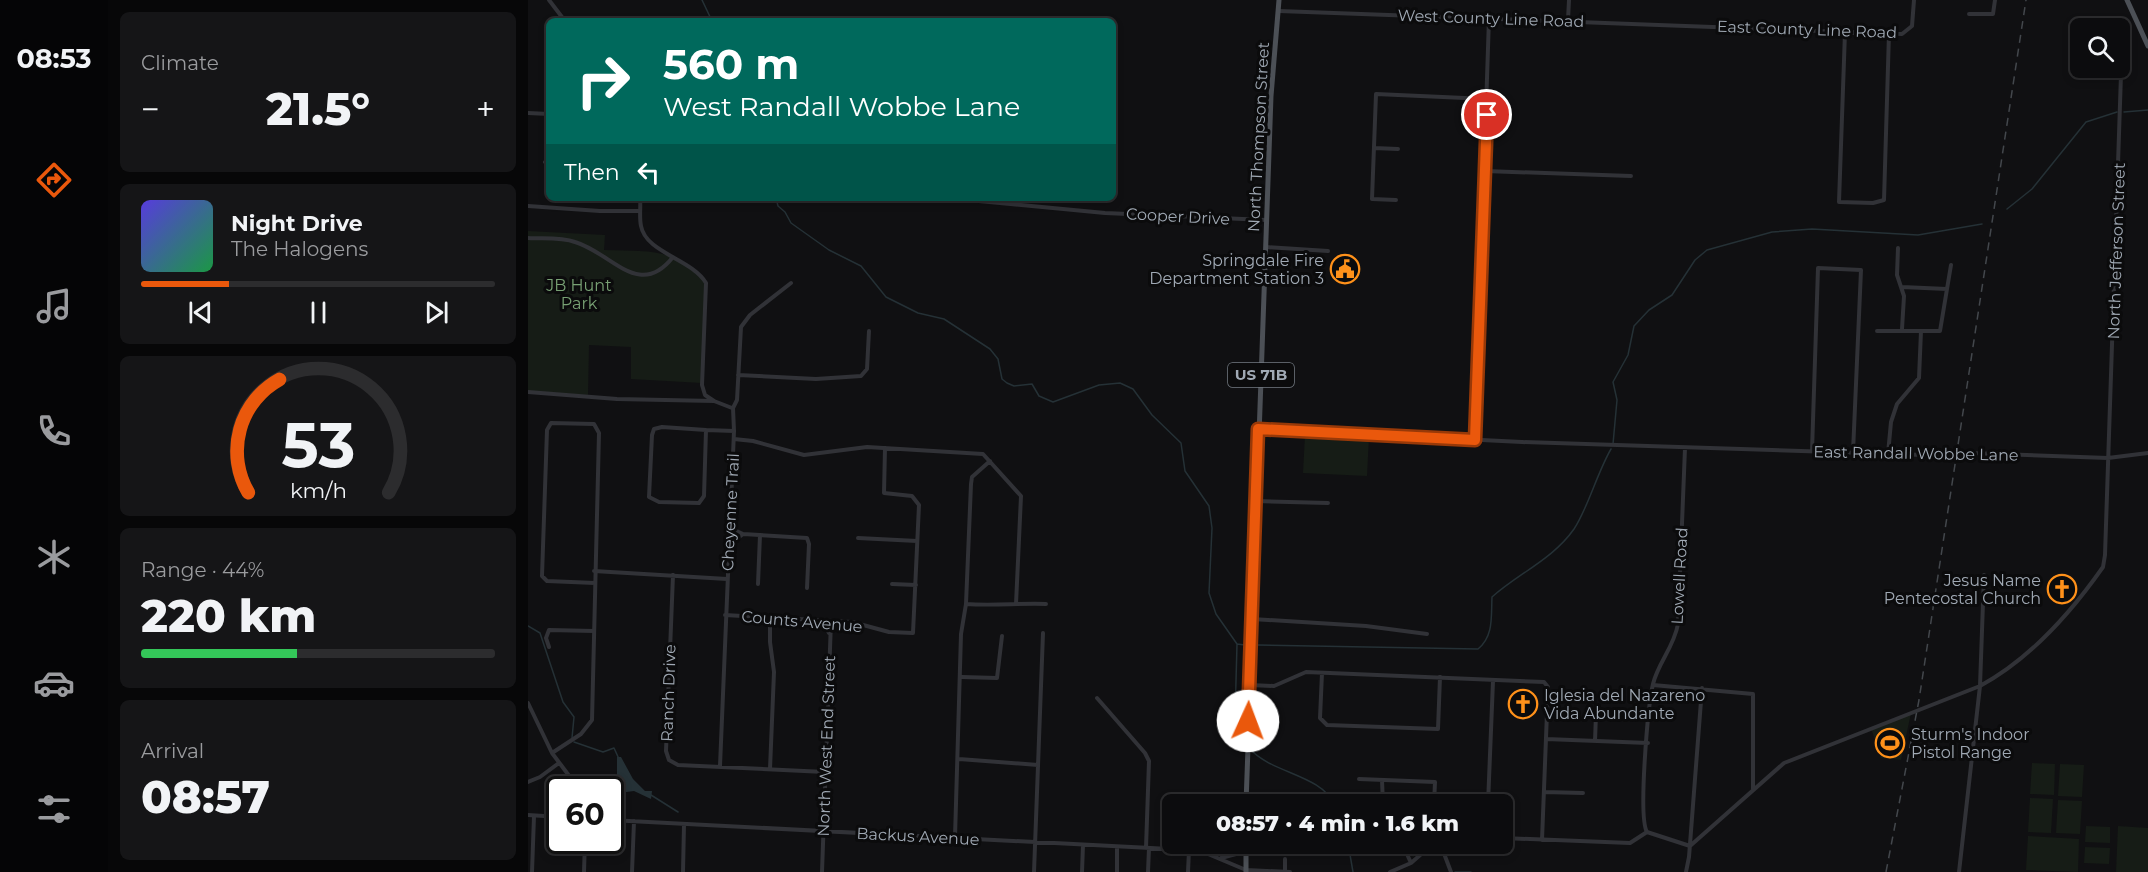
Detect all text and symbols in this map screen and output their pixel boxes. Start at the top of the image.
street label: West County Line Road [1397,6,1585,31]
street label: East County Line Road [1717,17,1897,42]
map controls [2070,18,2130,78]
button: search [2070,18,2130,78]
text: 560 m [663,38,799,90]
street label: North Thompson Street [1244,41,1273,233]
text: 08:53 [16,42,92,75]
icon: right [564,42,642,120]
text: Climate [141,51,219,75]
text: 21.5° [266,81,370,136]
text: − [141,89,160,129]
text: + [476,89,495,129]
pin [1461,89,1512,140]
text: West Randall Wobbe Lane [663,90,1020,123]
icon: arrive [1470,98,1503,131]
icon: left [632,156,665,189]
icon: directions [33,159,75,201]
text: Then [564,159,620,186]
street label: North Jefferson Street [2104,162,2129,340]
street label: Cooper Drive [1126,204,1230,229]
text: Night Drive [231,210,363,237]
text: The Halogens [231,237,368,261]
place label: Springdale Fire Department Station 3 [1149,251,1324,288]
public building icon: Springdale Fire Department Station 3 [1329,253,1361,285]
park label: JB Hunt Park [545,276,612,313]
icon: music [33,285,75,327]
icon: previous [184,296,217,329]
icon: pause [302,296,335,329]
icon: next [420,296,453,329]
road number: US 71B [1228,363,1294,387]
text: 53 [281,407,355,483]
icon: phone [33,410,75,452]
street label: East Randall Wobbe Lane [1813,442,2019,465]
street label: Cheyenne Trail [718,453,743,571]
text: km/h [289,477,347,503]
street label: Lowell Road [1667,527,1692,625]
icon: climate [33,536,75,578]
text: Range · 44% [141,558,264,582]
place label: Jesus Name Pentecostal Church [1884,571,2041,608]
church icon: Jesus Name Pentecostal Church [2046,573,2078,605]
text: 220 km [141,588,316,643]
street label: Counts Avenue [741,607,863,636]
street label: Ranch Drive [657,644,680,742]
street label: North West End Street [814,655,839,837]
icon: car [33,662,75,704]
place label: Iglesia del Nazareno Vida Abundante [1544,686,1705,723]
church icon: Iglesia del Nazareno Vida Abundante [1507,688,1539,720]
position arrow [1216,689,1280,753]
place label: Sturm's Indoor Pistol Range [1911,725,2030,762]
sports icon: Sturm's Indoor Pistol Range [1874,727,1906,759]
text: Arrival [141,739,204,763]
text: 08:57 [141,769,270,824]
speed limit sign: 60 [546,776,624,854]
icon: filters [33,788,75,830]
text: 08:57 · 4 min · 1.6 km [1216,810,1459,837]
street label: Backus Avenue [856,824,980,849]

